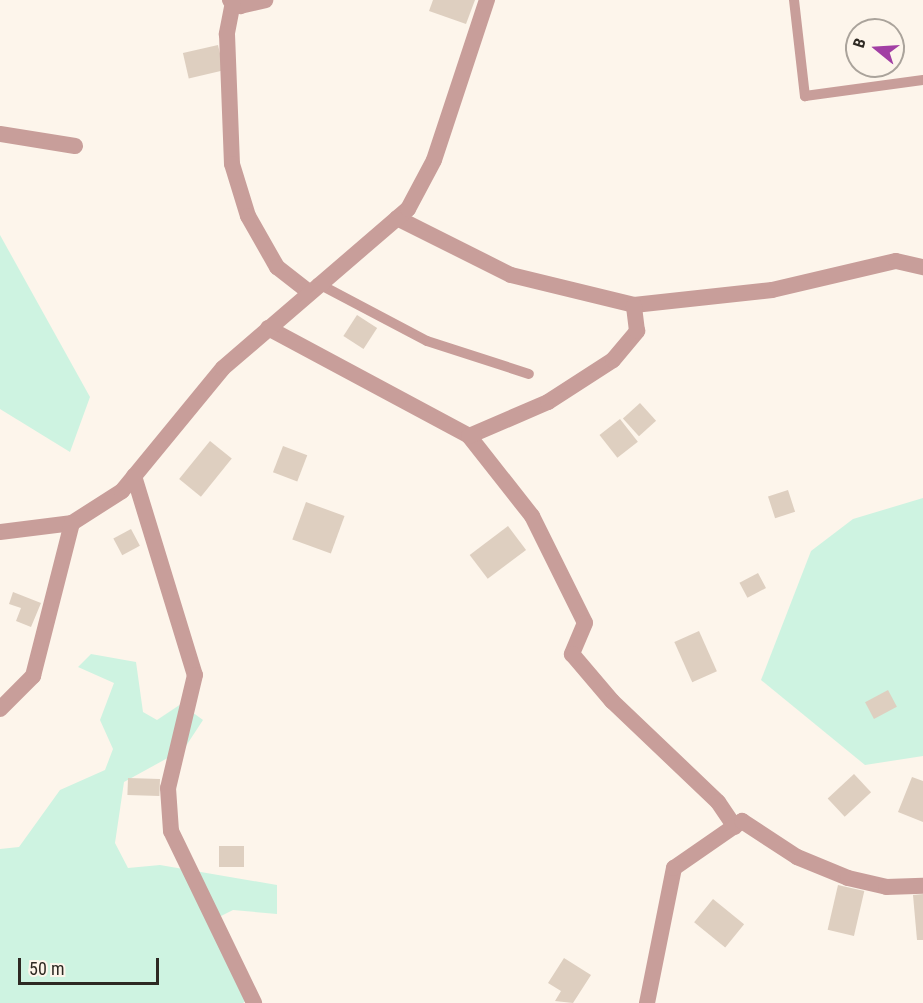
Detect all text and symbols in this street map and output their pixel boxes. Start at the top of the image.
north arrow [845,18,905,78]
text: B [849,36,870,50]
scale bar [21,946,162,984]
text: 50 m [29,958,64,979]

